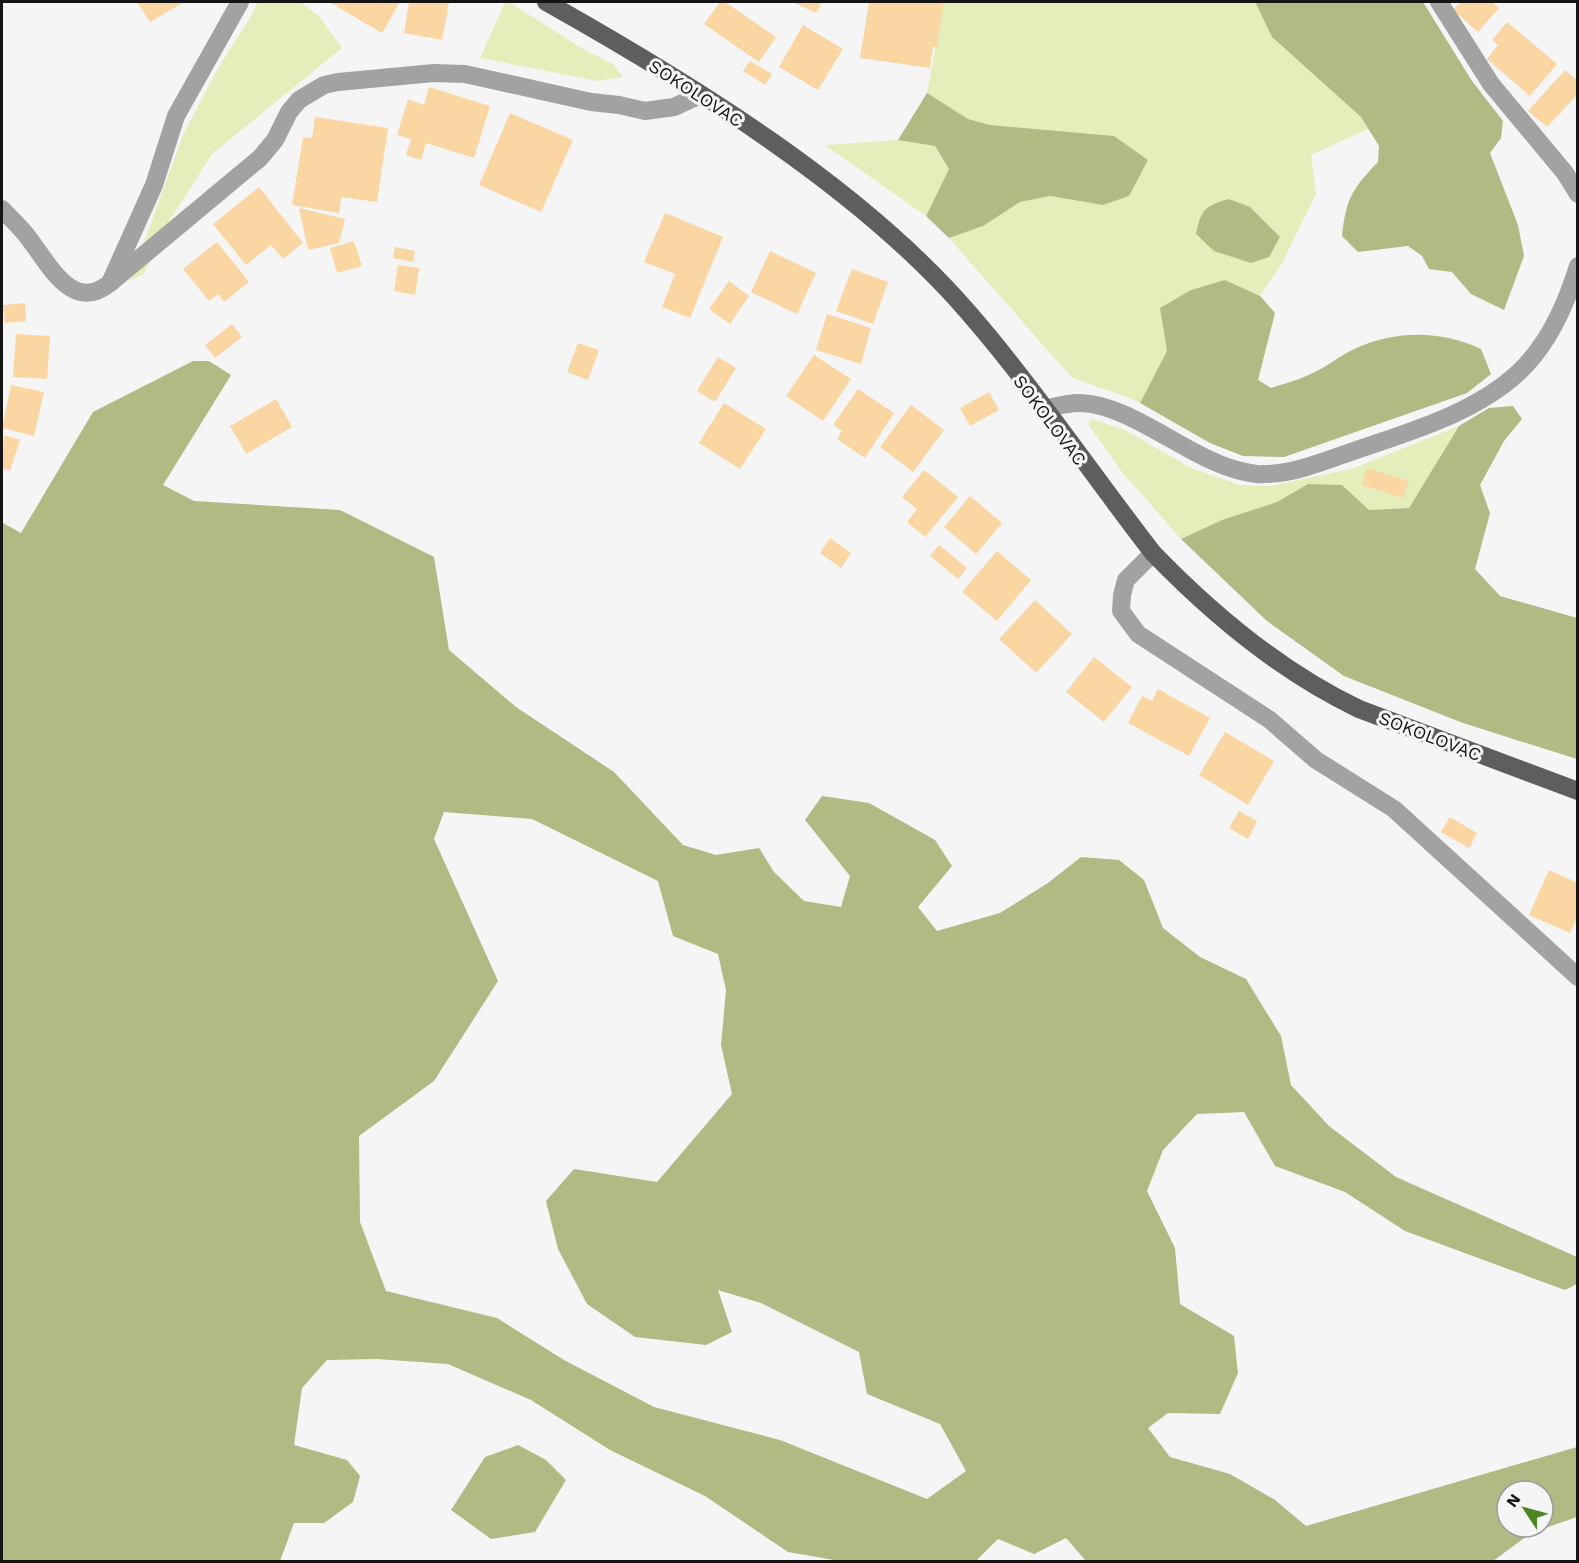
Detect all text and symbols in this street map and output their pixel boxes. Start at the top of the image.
street label: SOKOLOVAC [645,55,747,131]
street label: SOKOLOVAC [1009,371,1091,469]
street label: SOKOLOVAC [1376,707,1484,765]
north arrow [1495,1479,1555,1539]
text: N [1502,1490,1524,1511]

